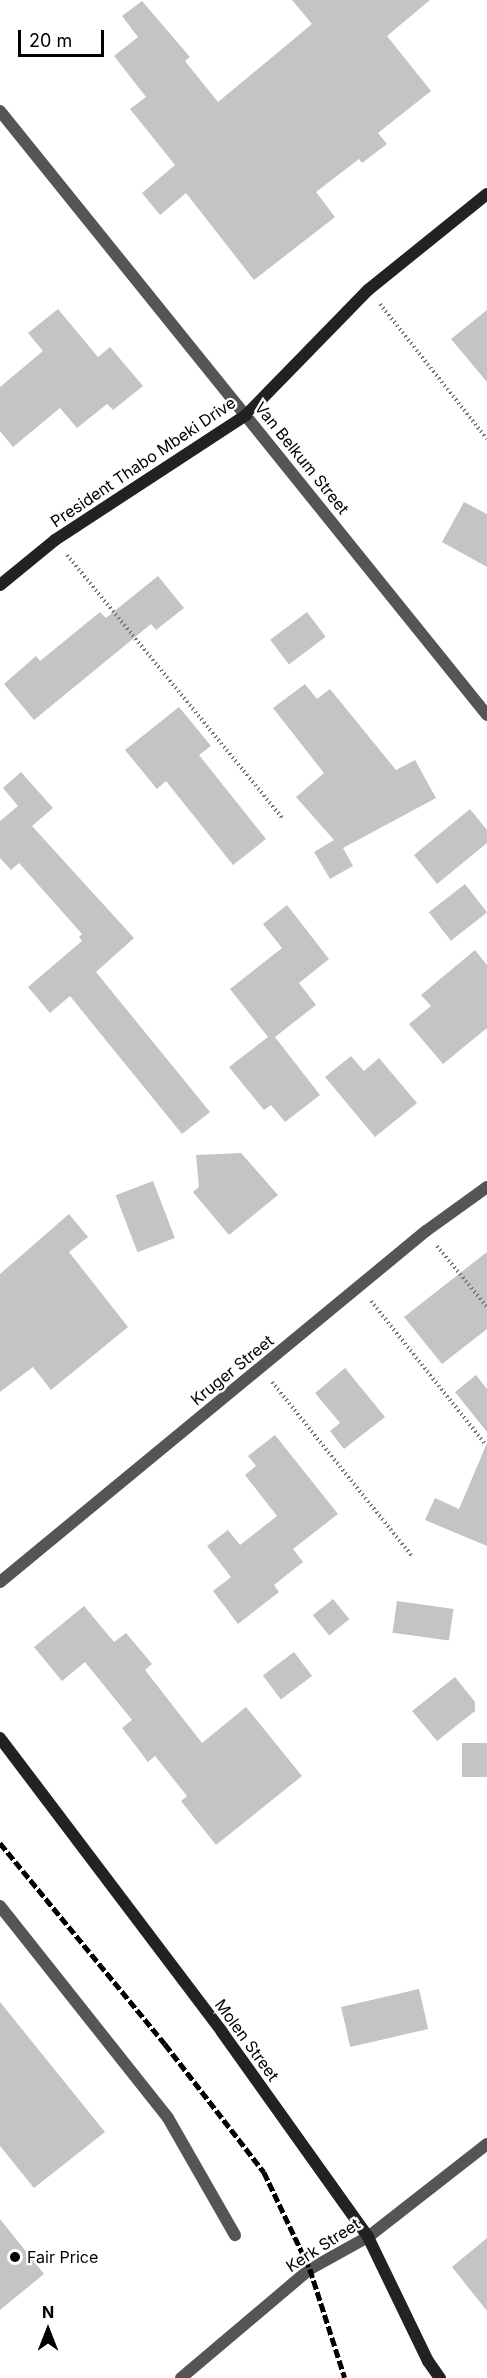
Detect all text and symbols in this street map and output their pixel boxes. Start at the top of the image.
scale bar [21,18,106,56]
text: 20 m [29,30,72,51]
street label: President Thabo Mbeki Drive [47,393,239,531]
street label: Van Belkum Street [251,398,353,518]
street label: Kruger Street [187,1331,277,1409]
street label: Molen Street [211,1995,283,2085]
street label: Kerk Street [282,2214,364,2276]
place label: Fair Price [27,2247,98,2267]
marker: Fair Price [8,2250,22,2264]
north arrow [18,2300,78,2360]
text: N [42,2302,54,2322]

